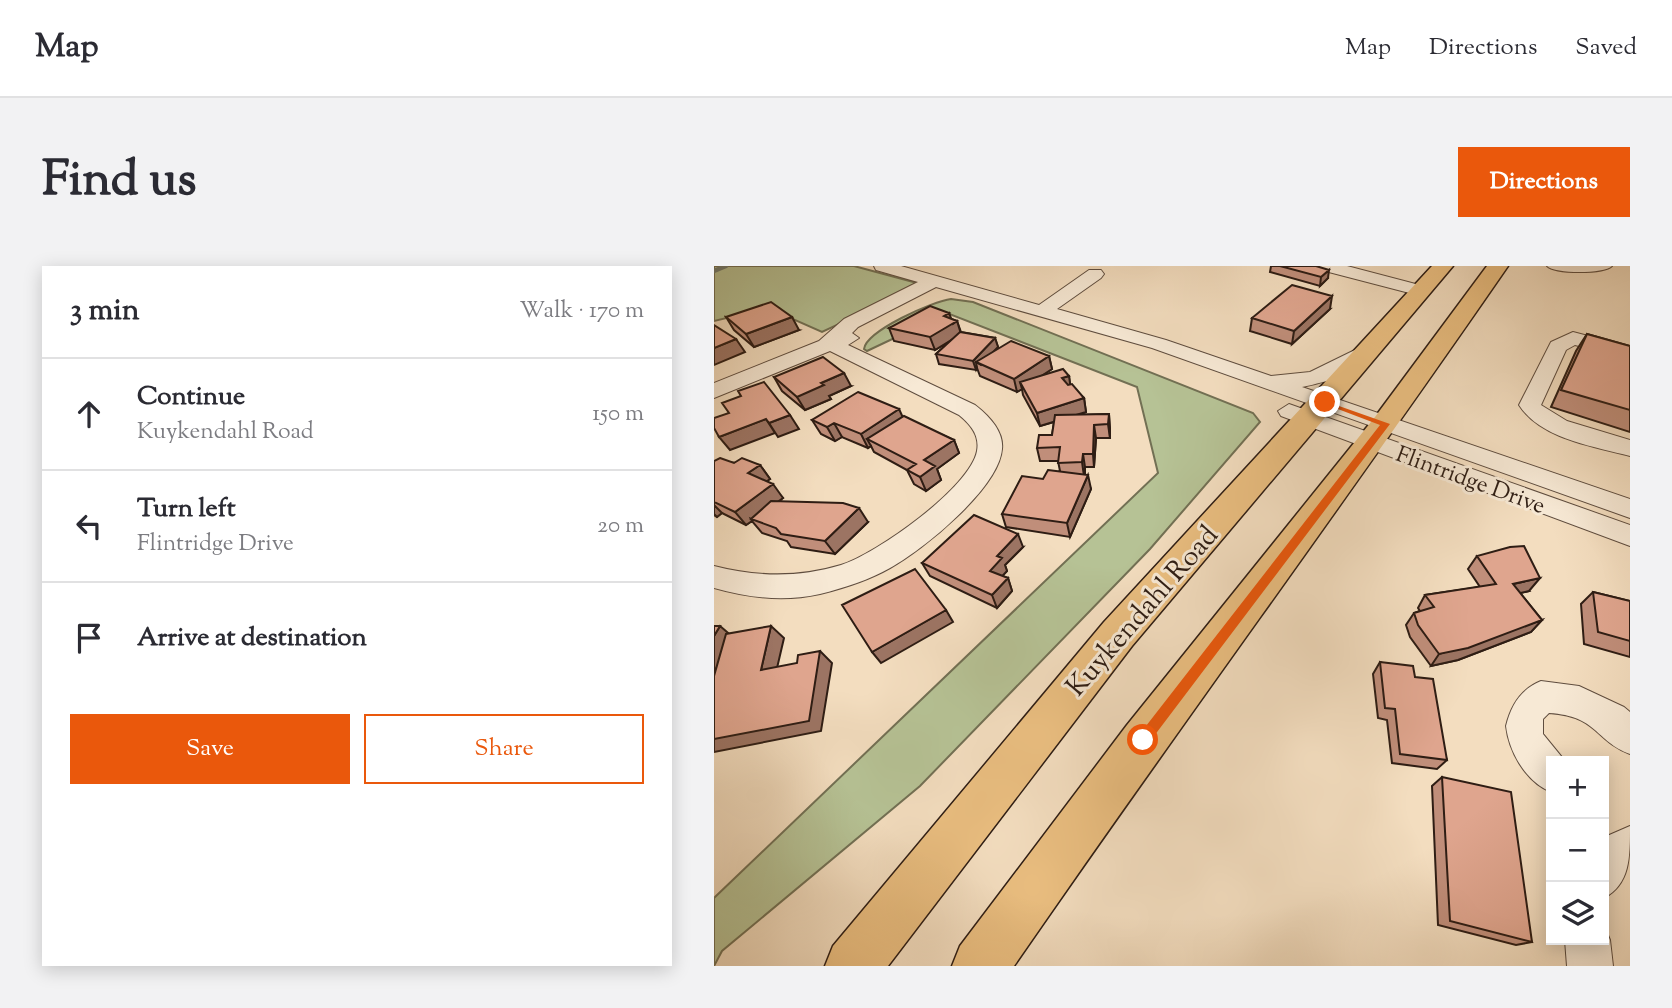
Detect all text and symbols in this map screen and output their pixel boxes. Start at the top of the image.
text: Map [35,24,99,72]
text: Map [1345,31,1391,65]
text: Directions [1429,31,1537,65]
text: Saved [1575,31,1637,65]
text: Find us [42,147,196,217]
button: Directions [1458,147,1630,217]
text: 3 min [70,290,140,333]
text: Walk · 170 m [519,295,644,328]
text: Continue [137,379,245,416]
route end [1309,386,1340,417]
icon: ahead [70,395,108,433]
text: 150 m [592,398,644,431]
text: Kuykendahl Road [137,416,314,449]
street label: Flintridge Drive [1391,439,1549,524]
text: Turn left [137,491,236,528]
icon: left [70,507,108,545]
text: 20 m [597,510,644,543]
street label: Kuykendahl Road [1058,518,1229,706]
text: Flintridge Drive [137,528,294,561]
icon: arrive [70,619,108,657]
text: Arrive at destination [137,620,367,657]
button: Save [70,714,350,784]
button: Share [364,714,644,784]
route start [1127,724,1158,755]
map controls [1546,756,1609,945]
button: + [1546,756,1609,819]
button: − [1546,819,1609,882]
button: layers [1546,882,1609,945]

